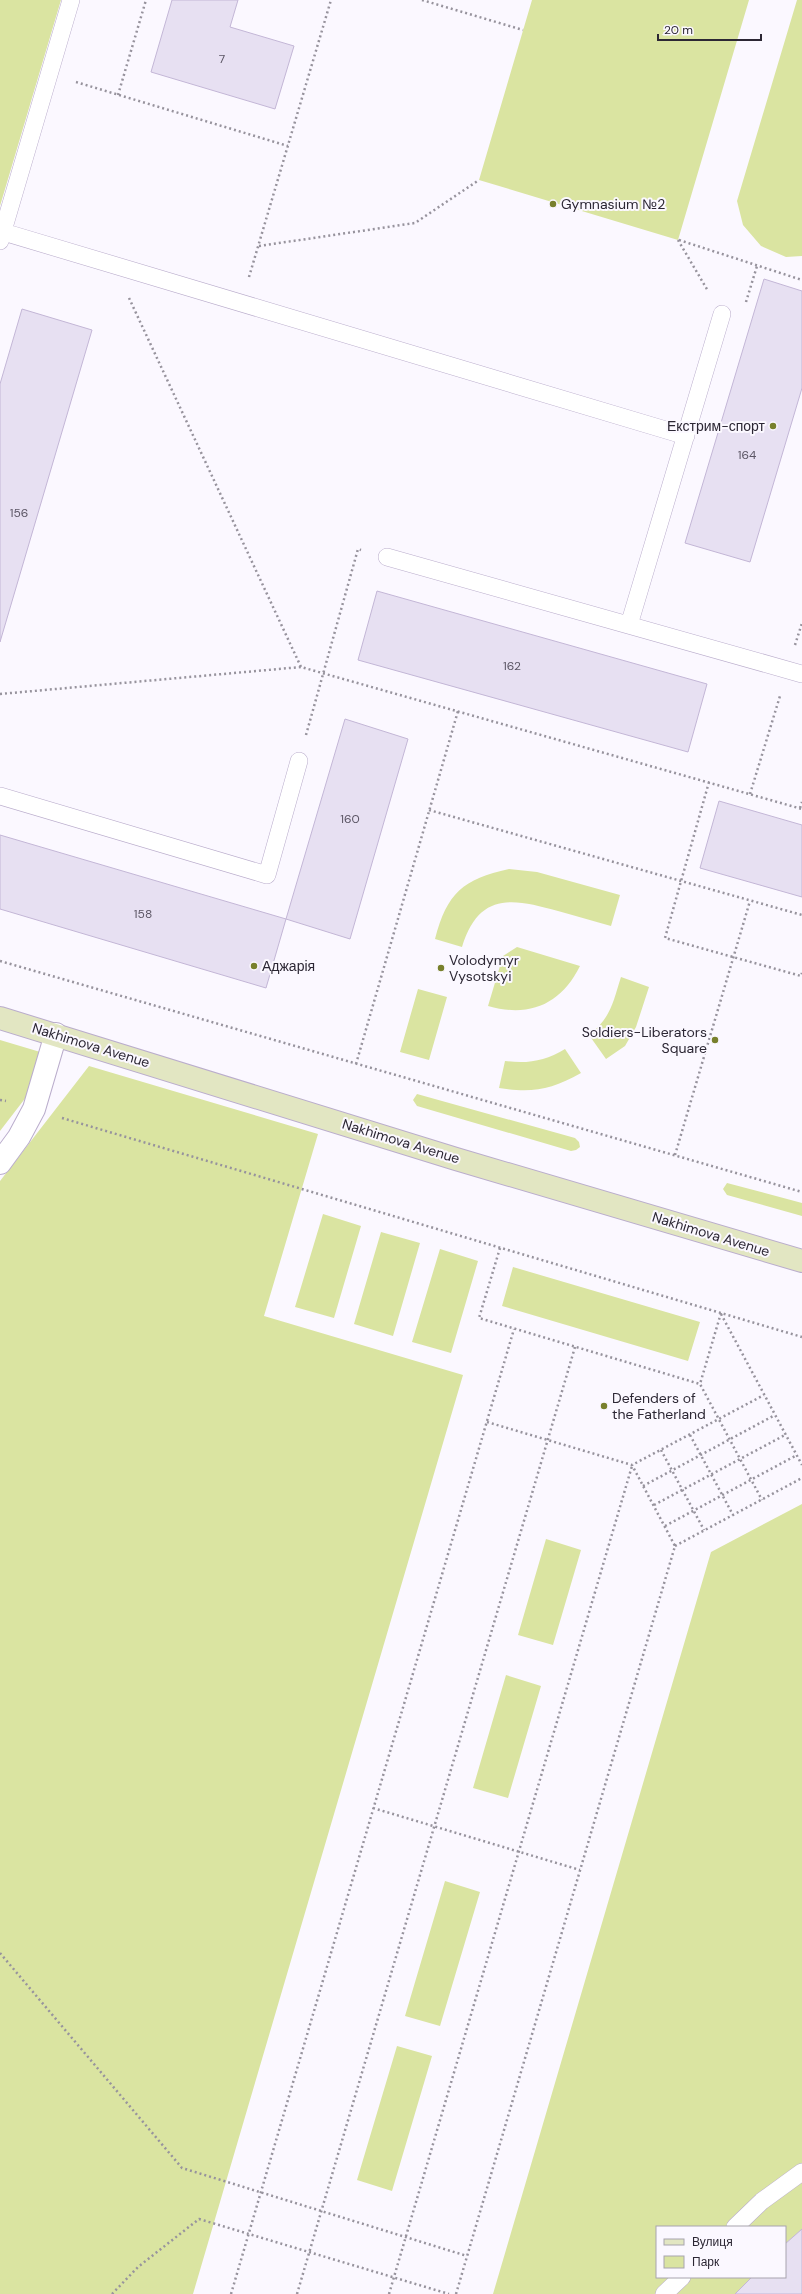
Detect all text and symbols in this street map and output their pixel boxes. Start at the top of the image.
scale bar [658,16,761,42]
text: 20 m [664,22,693,38]
house number: 7 [219,51,225,67]
place label: Gymnasium №2 [561,195,665,213]
marker: Gymnasium №2 [548,199,558,209]
place label: Екстрим-спорт [667,417,766,435]
marker: Екстрим-спорт [768,421,778,431]
house number: 164 [738,447,756,463]
house number: 156 [10,505,28,521]
house number: 162 [503,658,521,674]
house number: 160 [340,811,360,827]
house number: 158 [134,906,152,922]
place label: Volodymyr Vysotskyi [449,951,519,985]
place label: Аджарія [262,957,315,975]
marker: Аджарія [249,961,259,971]
marker: Volodymyr Vysotskyi [436,963,446,973]
street label: Nakhimova Avenue [30,1019,152,1071]
place label: Soldiers-Liberators Square [582,1023,707,1057]
marker: Soldiers-Liberators Square [710,1035,720,1045]
street label: Nakhimova Avenue [340,1115,462,1167]
street label: Nakhimova Avenue [650,1208,772,1260]
place label: Defenders of the Fatherland [612,1389,706,1423]
marker: Defenders of the Fatherland [599,1401,609,1411]
legend [656,2226,786,2278]
text: Вулиця [692,2234,733,2250]
text: Парк [692,2254,720,2270]

